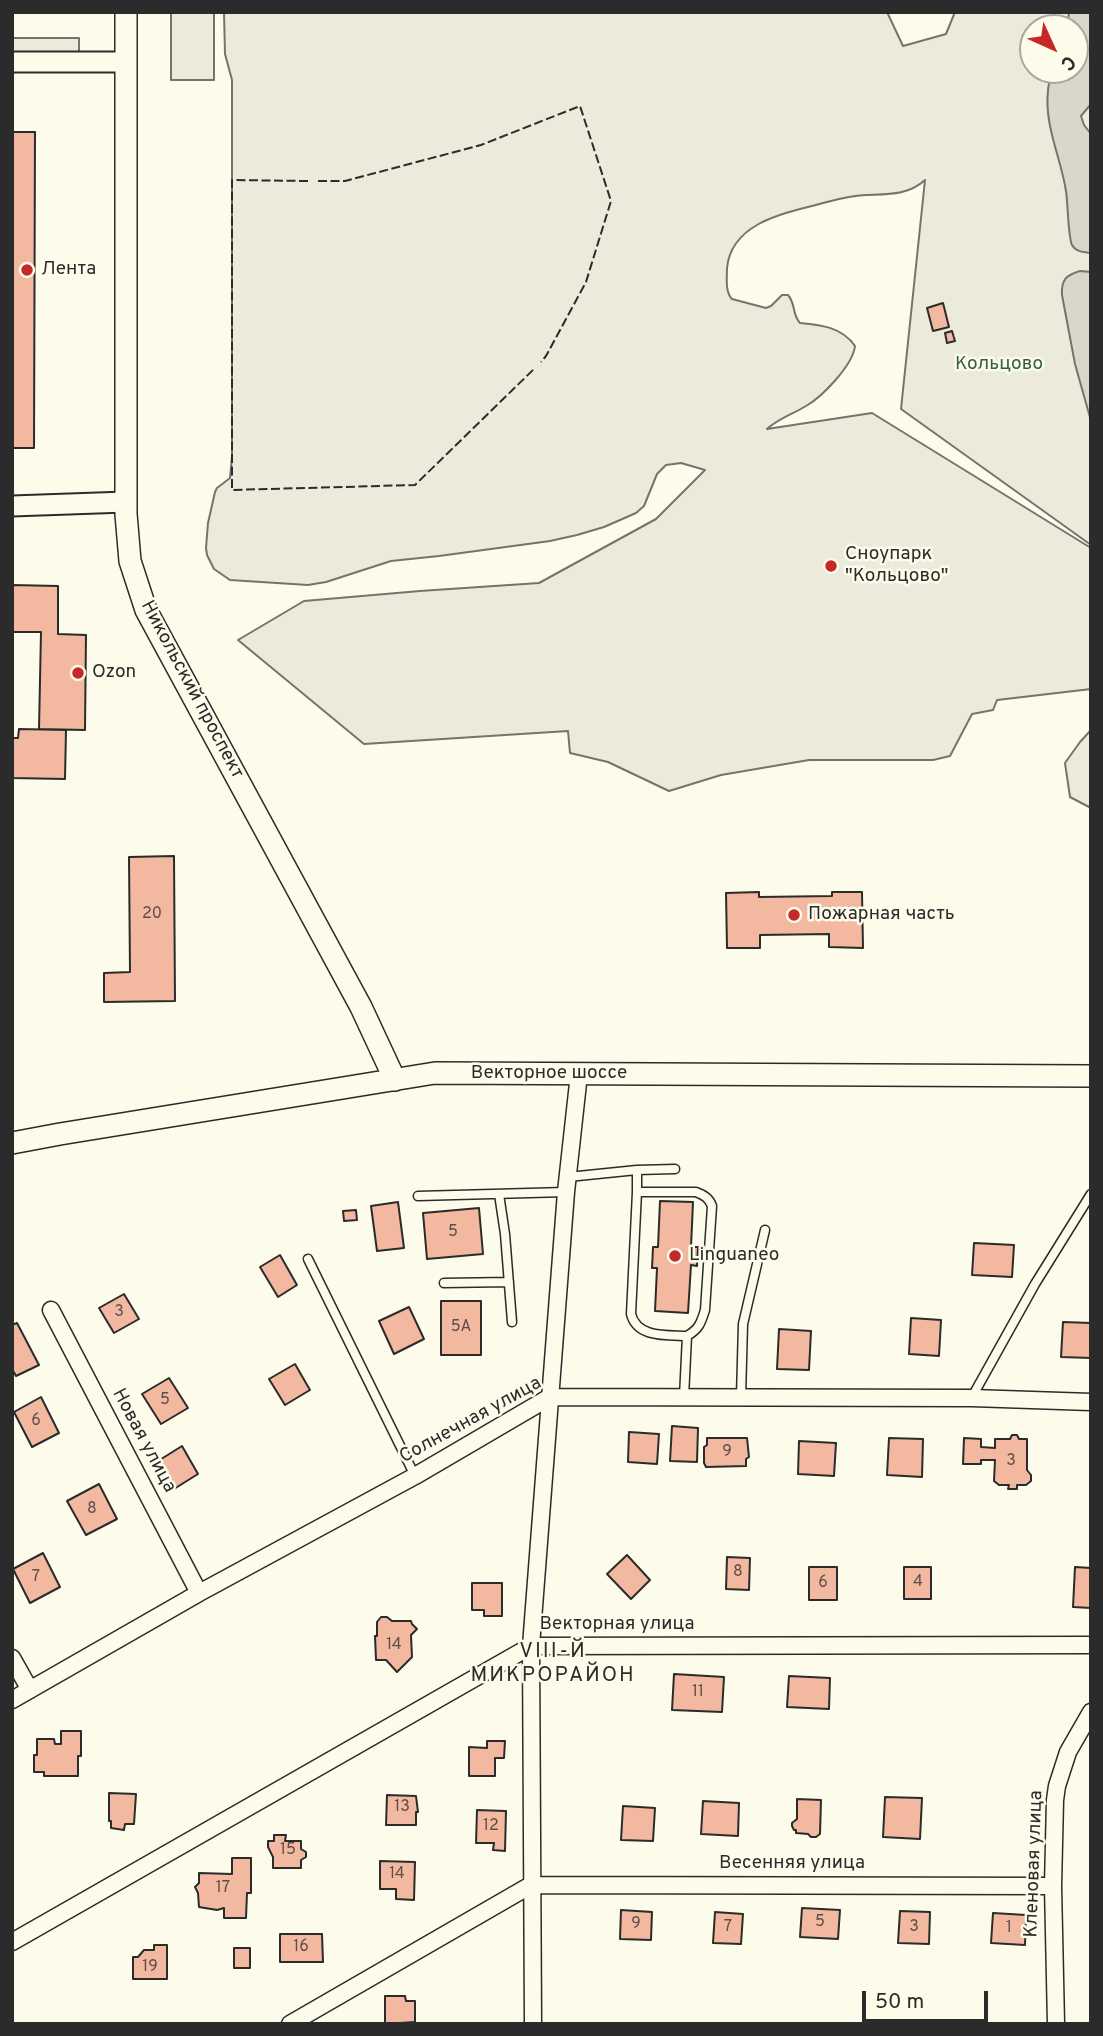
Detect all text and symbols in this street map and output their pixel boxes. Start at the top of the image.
north arrow [1019,14,1089,84]
text: С [1055,50,1080,75]
place label: Лента [41,259,96,281]
marker: Лента [19,262,35,278]
park label: Кольцово [955,354,1043,376]
place label: Сноупарк "Кольцово" [845,544,948,588]
marker: Сноупарк "Кольцово" [823,558,839,574]
street label: Никольский проспект [134,597,248,783]
place label: Ozon [92,662,136,684]
marker: Ozon [70,665,86,681]
place label: Пожарная часть [808,904,955,926]
house number: 20 [142,905,162,925]
marker: Пожарная часть [786,907,802,923]
street label: Векторное шоссе [471,1063,627,1085]
house number: 5 [448,1223,458,1243]
place label: Linguaneo [689,1245,779,1267]
marker: Linguaneo [667,1248,683,1264]
house number: 3 [114,1303,124,1323]
house number: 5А [451,1318,471,1338]
street label: Солнечная улица [396,1373,546,1469]
street label: Новая улица [106,1385,180,1497]
house number: 5 [160,1391,170,1411]
house number: 6 [31,1412,41,1432]
house number: 9 [722,1443,732,1463]
house number: 3 [1006,1452,1016,1472]
house number: 8 [87,1500,97,1520]
house number: 8 [733,1563,743,1583]
house number: 7 [32,1568,40,1588]
house number: 4 [913,1573,923,1593]
house number: 6 [818,1574,828,1594]
street label: Векторная улица [539,1614,695,1636]
house number: 14 [386,1636,402,1656]
district label: VIII-Й МИКРОРАЙОН [472,1640,634,1690]
house number: 11 [692,1683,704,1703]
street label: Кленовая улица [1021,1790,1049,1938]
house number: 13 [394,1798,410,1818]
house number: 12 [483,1817,499,1837]
house number: 15 [280,1841,296,1861]
street label: Весенняя улица [719,1853,865,1875]
house number: 14 [389,1865,405,1885]
house number: 17 [216,1879,230,1899]
house number: 5 [815,1913,825,1933]
house number: 9 [631,1915,641,1935]
house number: 7 [724,1918,732,1938]
house number: 3 [909,1918,919,1938]
house number: 1 [1006,1919,1012,1939]
house number: 16 [293,1938,309,1958]
house number: 19 [142,1958,158,1978]
scale bar [865,1976,991,2020]
text: 50 m [875,1989,924,2016]

